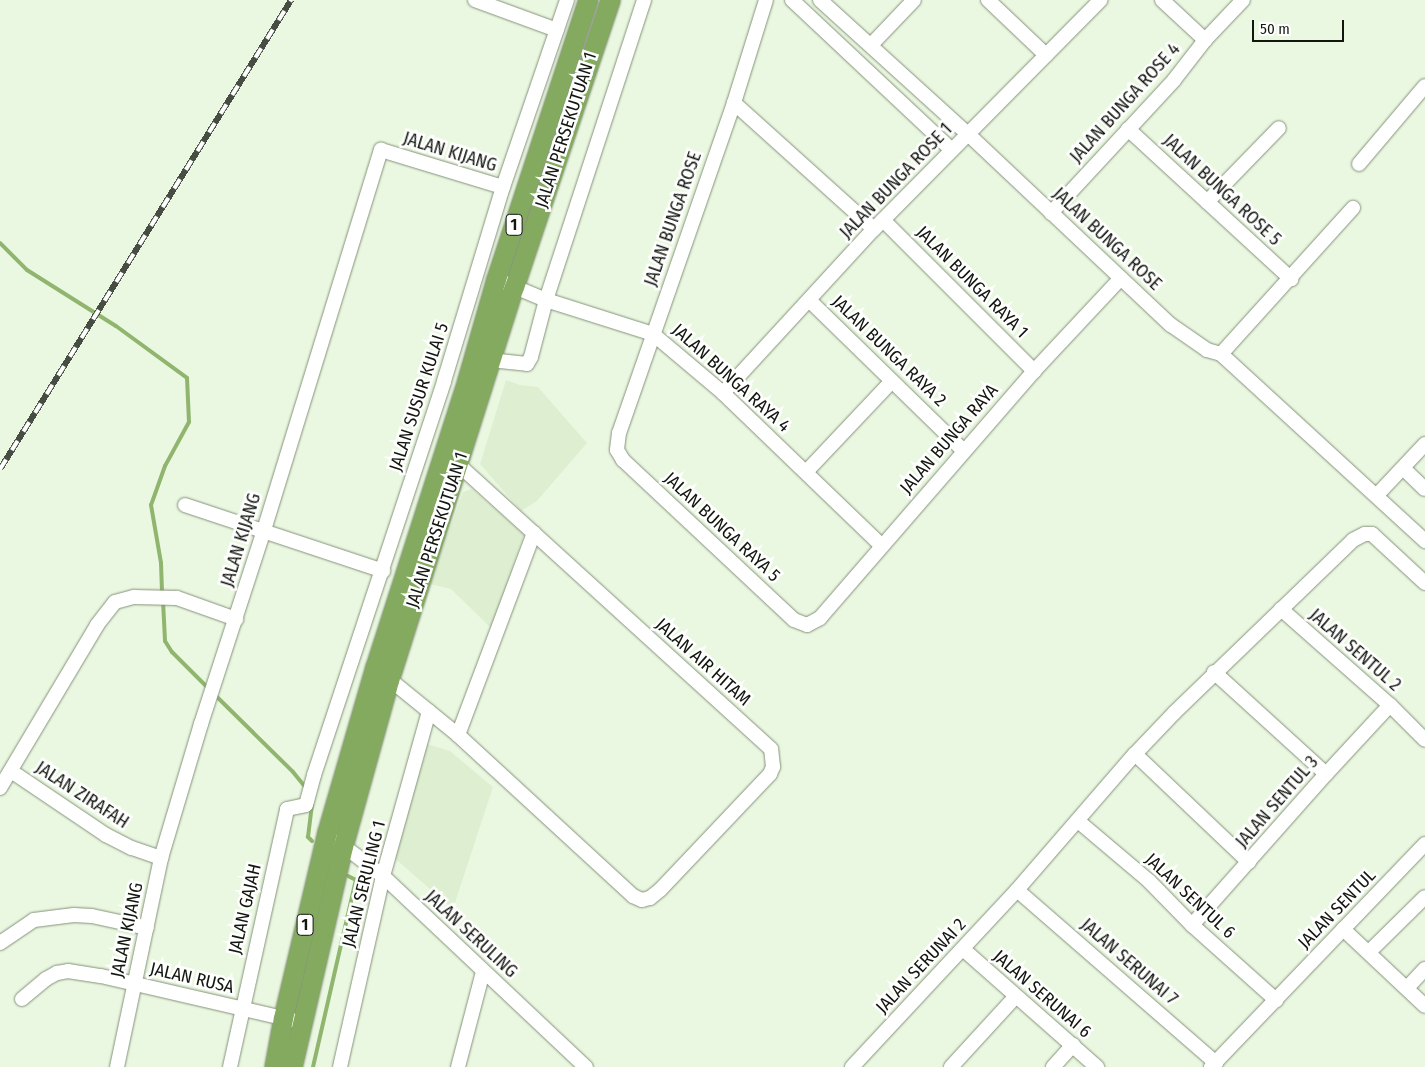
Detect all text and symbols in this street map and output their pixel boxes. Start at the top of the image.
scale bar [1255,10,1348,42]
text: 50 m [1260,20,1290,38]
street label: JALAN BUNGA ROSE 4 [1066,39,1184,167]
street label: JALAN PERSEKUTUAN 1 [531,50,601,210]
street label: JALAN BUNGA ROSE 1 [835,119,957,243]
street label: JALAN KIJANG [401,128,499,176]
street label: JALAN BUNGA ROSE 5 [1159,130,1285,250]
street label: JALAN BUNGA ROSE [640,149,706,289]
street label: JALAN BUNGA ROSE [1048,183,1166,295]
road number: 1 [505,212,523,238]
street label: JALAN BUNGA RAYA 1 [911,221,1033,343]
street label: JALAN BUNGA RAYA 2 [827,291,951,411]
street label: JALAN BUNGA RAYA 4 [668,319,794,437]
street label: JALAN SUSUR KULAI 5 [385,320,453,474]
street label: JALAN BUNGA RAYA [895,380,1003,498]
street label: JALAN PERSEKUTUAN 1 [402,450,472,610]
street label: JALAN BUNGA RAYA 5 [659,468,785,586]
street label: JALAN KIJANG [217,491,265,589]
street label: JALAN SENTUL 2 [1305,604,1405,696]
street label: JALAN AIR HITAM [651,614,755,710]
street label: JALAN SENTUL 3 [1231,752,1323,852]
street label: JALAN ZIRAFAH [31,757,133,833]
street label: JALAN SERULING 1 [338,818,390,950]
street label: JALAN SENTUL 6 [1140,849,1240,943]
street label: JALAN GAJAH [224,862,266,956]
street label: JALAN SENTUL [1294,865,1380,953]
street label: JALAN KIJANG [106,880,148,980]
street label: JALAN SERULING [420,886,522,982]
road number: 1 [296,912,314,938]
street label: JALAN SERUNAI 2 [872,914,970,1018]
street label: JALAN SERUNAI 7 [1076,914,1182,1010]
street label: JALAN SERUNAI 6 [989,946,1095,1042]
street label: JALAN RUSA [148,958,236,998]

